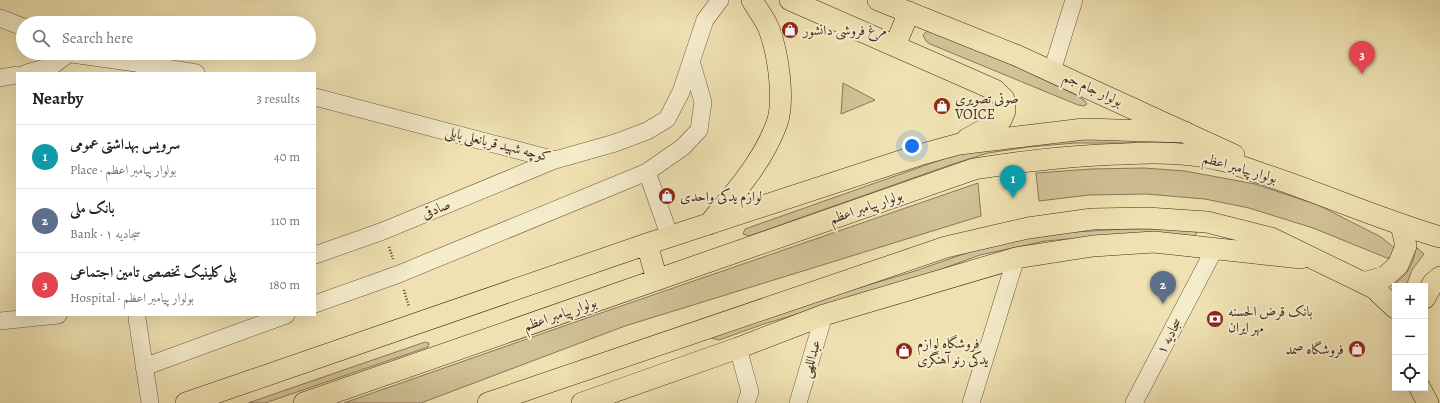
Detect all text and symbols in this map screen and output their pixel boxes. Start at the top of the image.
search box [16,16,316,60]
shop icon: مرغ فروشی دانشور [780,20,800,40]
place label: مرغ فروشی دانشور [801,21,887,42]
icon: search [30,27,52,49]
text: Search here [62,28,133,48]
pin: 3 [1349,41,1375,74]
street label: بولوار جام جم [1059,67,1126,115]
text: Nearby [32,87,83,110]
place label: صوتی تصویری VOICE [954,89,1019,124]
text: 3 results [256,90,300,107]
shop icon: صوتی تصویری VOICE [932,96,952,116]
street label: کوچه شهید قربانعلی بابلی [443,122,553,166]
text: سرویس بهداشتی عمومی [70,134,180,154]
your location [902,136,922,156]
text: 1 [43,148,47,165]
text: 40 m [274,148,300,165]
street label: بولوار پیامبر اعظم [1200,148,1280,192]
text: Place · بولوار پیامبر اعظم [70,161,176,178]
pin: 1 [1000,165,1026,198]
street label: بولوار پیامبر اعظم [827,185,907,232]
shop icon: لوازم یدکی واحدی [657,186,677,206]
place label: لوازم یدکی واحدی [680,187,762,209]
street label: صادقی [419,195,453,223]
text: بانک ملی [70,198,115,218]
text: 2 [42,212,48,229]
text: 110 m [271,212,300,229]
text: Bank · سجادیه ۱ [70,225,141,242]
text: پلی‌کلینیک تخصصی تامین اجتماعی [70,262,236,282]
pin: 2 [1150,271,1176,304]
text: 3 [42,276,48,293]
text: 180 m [269,276,300,293]
map controls [1392,283,1428,391]
button: + [1392,283,1428,319]
text: Hospital · بولوار پیامبر اعظم [70,289,194,306]
street label: بولوار پیامبر اعظم [521,292,601,339]
place label: بانک قرض الحسنه مهر ایران [1228,302,1313,337]
bank icon: بانک قرض الحسنه مهر ایران [1205,309,1225,329]
street label: سجادیه ۱ [1152,315,1186,357]
button: − [1392,319,1428,355]
place label: فروشگاه لوازم یدکی رنو آهنگری [917,334,988,369]
street label: عبداللهی [797,338,825,380]
shop icon: فروشگاه صمد [1347,339,1367,359]
place label: فروشگاه صمد [1285,340,1344,359]
shop icon: فروشگاه لوازم یدکی رنو آهنگری [894,341,914,361]
button: locate [1392,355,1428,391]

